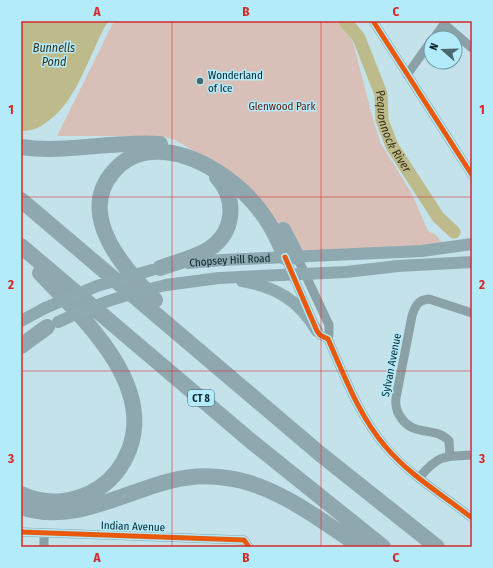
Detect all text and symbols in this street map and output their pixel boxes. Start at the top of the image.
text: A [92,4,101,19]
text: B [242,4,250,19]
text: C [393,4,400,19]
north arrow [423,30,463,70]
water label: Bunnells Pond [33,41,75,69]
text: N [427,41,441,52]
place label: Wonderland of Ice [208,69,263,95]
marker: Wonderland of Ice [195,76,205,86]
water label: Pequonnock River [373,88,414,175]
park label: Glenwood Park [248,100,316,113]
text: 1 [8,102,14,117]
text: 1 [479,102,485,117]
street label: Chopsey Hill Road [189,252,271,270]
text: 2 [7,277,14,292]
text: 2 [478,277,485,292]
street label: Sylvan Avenue [379,332,404,398]
road number: CT 8 [188,390,214,406]
text: 3 [7,451,14,466]
text: 3 [478,451,485,466]
street label: Indian Avenue [101,519,165,534]
text: A [92,550,101,565]
text: B [242,550,250,565]
text: C [393,550,400,565]

